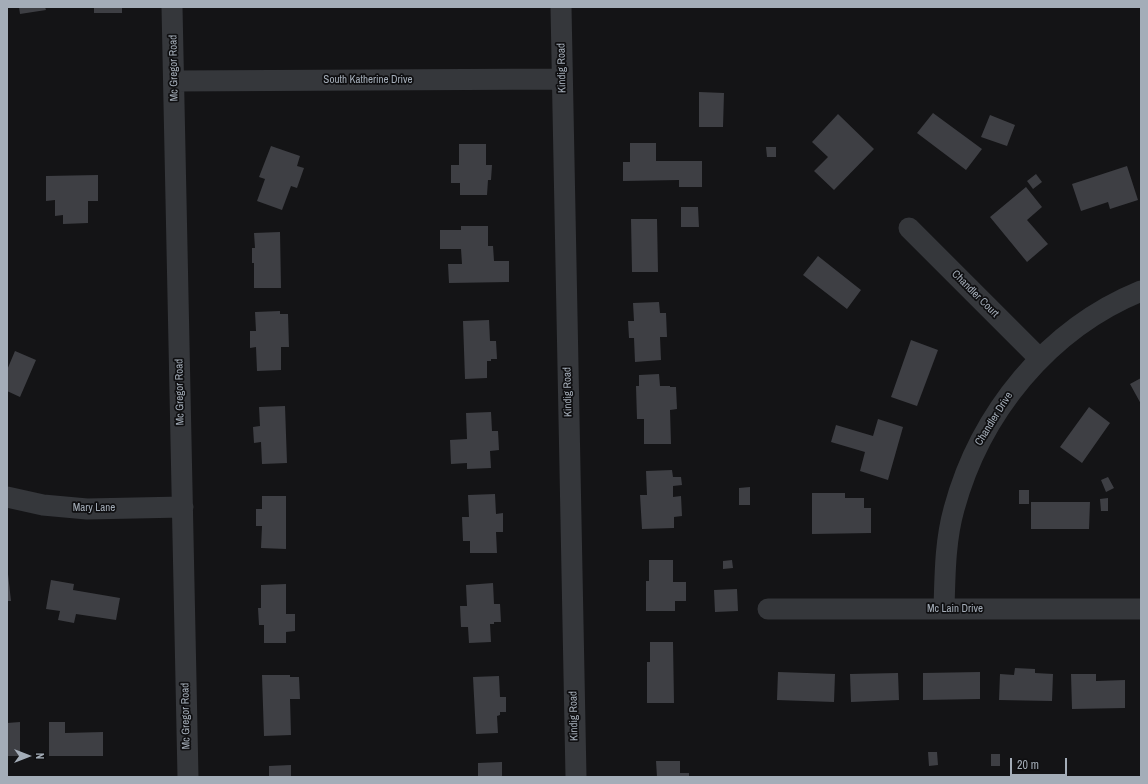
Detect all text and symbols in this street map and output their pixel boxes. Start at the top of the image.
street label: Mc Gregor Road [167,35,181,101]
street label: Kindig Road [555,43,569,93]
street label: South Katherine Drive [323,73,413,87]
street label: Chandler Court [949,268,1001,320]
street label: Mc Gregor Road [173,359,187,425]
street label: Kindig Road [561,367,575,417]
street label: Chandler Drive [972,390,1016,448]
street label: Mary Lane [73,501,115,515]
street label: Mc Lain Drive [927,602,983,616]
street label: Mc Gregor Road [179,683,193,749]
street label: Kindig Road [567,691,581,741]
north arrow [8,736,48,776]
scale bar [1012,750,1069,776]
text: N [33,753,47,759]
text: 20 m [1017,757,1039,773]

